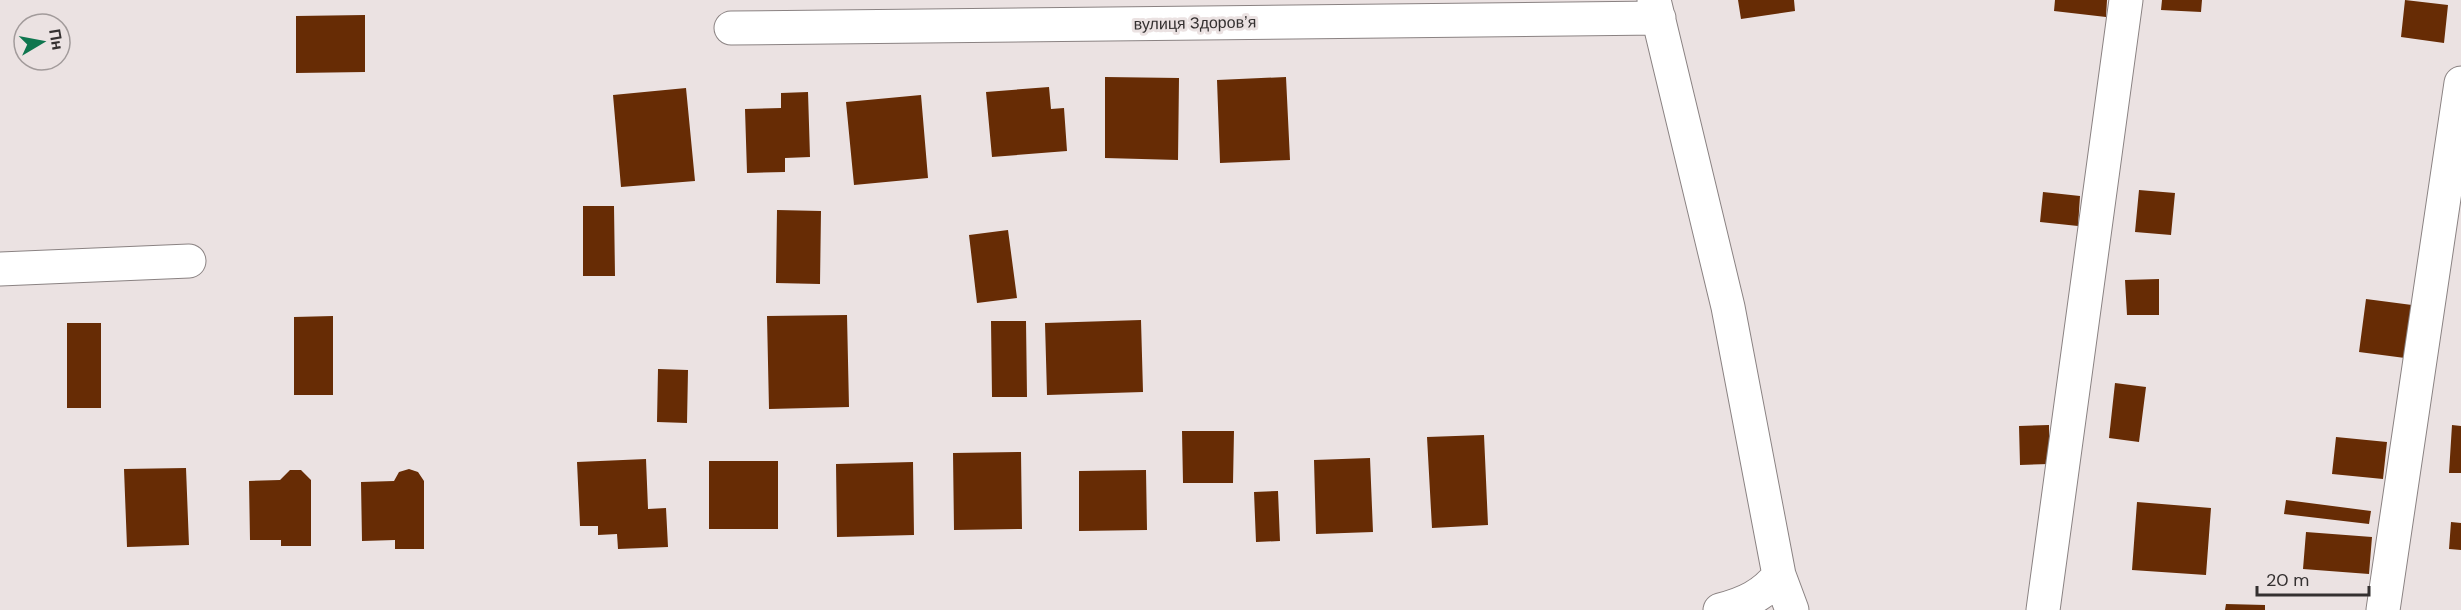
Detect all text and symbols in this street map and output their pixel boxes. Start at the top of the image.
street label: вулиця Здоровʼя [1134,11,1256,35]
north arrow [12,12,72,72]
text: Пн [44,27,68,52]
scale bar [2257,559,2370,597]
text: 20 m [2266,568,2309,592]

